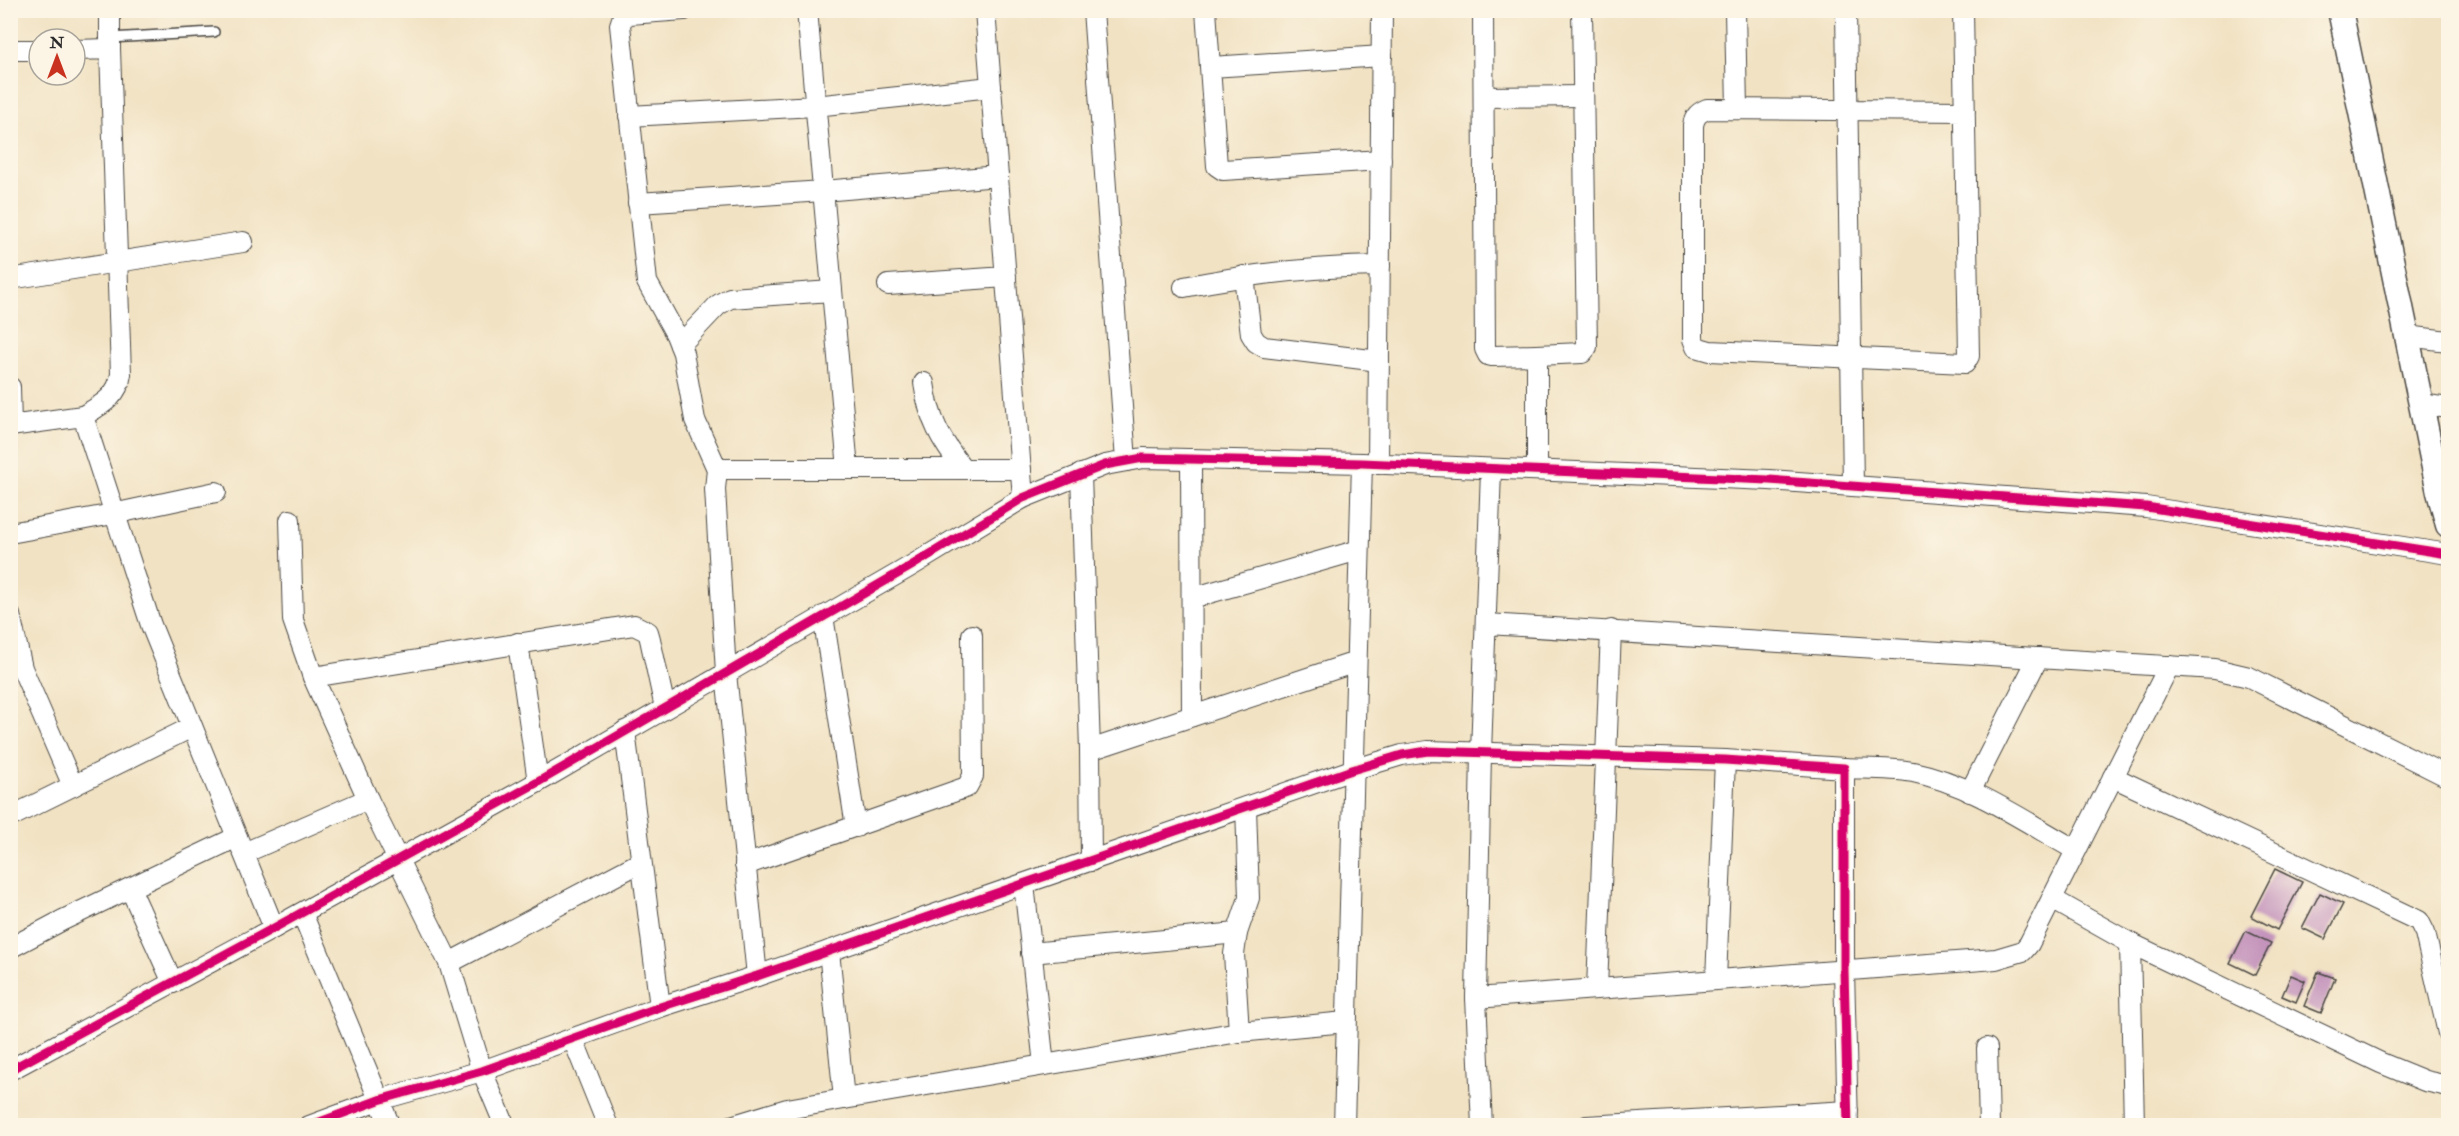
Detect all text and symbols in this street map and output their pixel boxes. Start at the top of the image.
north arrow [27,27,87,87]
text: N [49,33,65,53]

